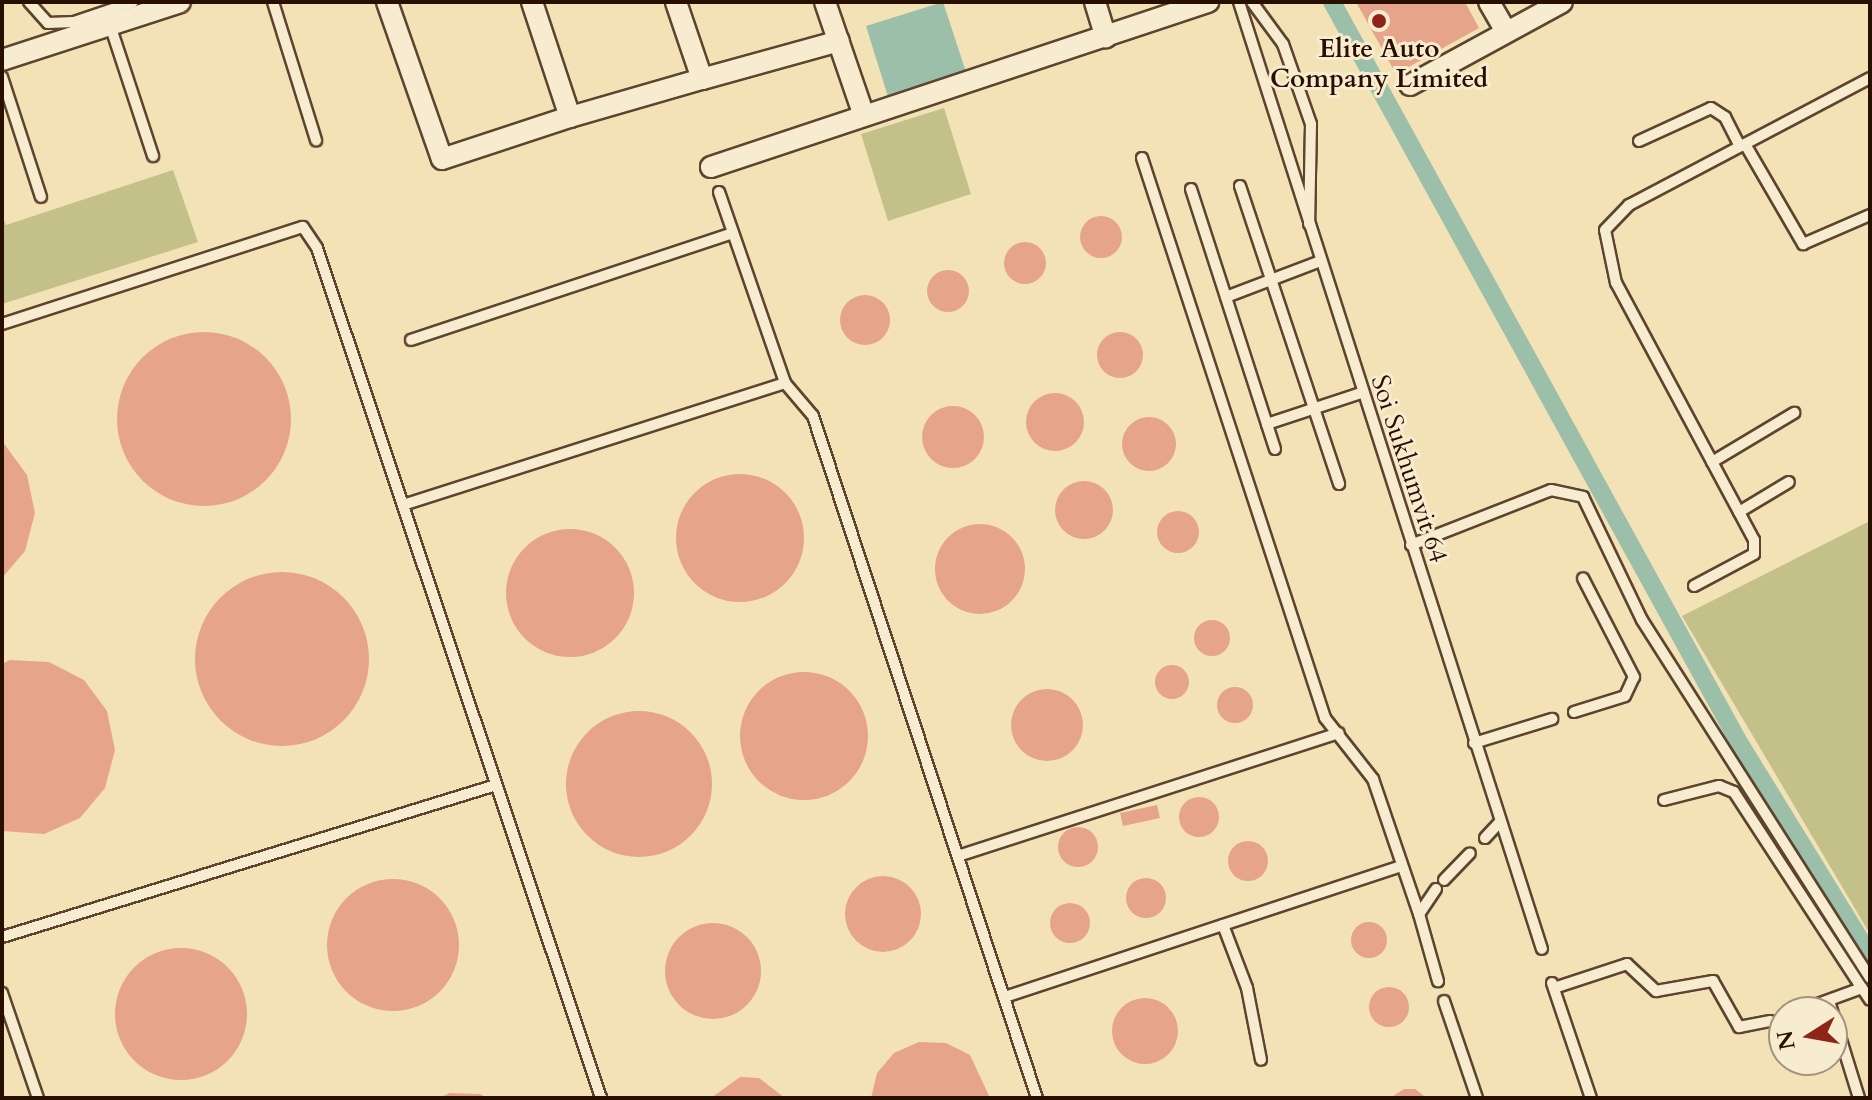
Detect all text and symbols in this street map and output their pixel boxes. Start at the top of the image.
marker: Elite Auto Company Limited [1370,12,1388,30]
place label: Elite Auto Company Limited [1270,33,1488,94]
street label: Soi Sukhumvit 64 [1364,371,1454,567]
north arrow [1768,996,1848,1076]
text: N [1770,1028,1803,1052]

